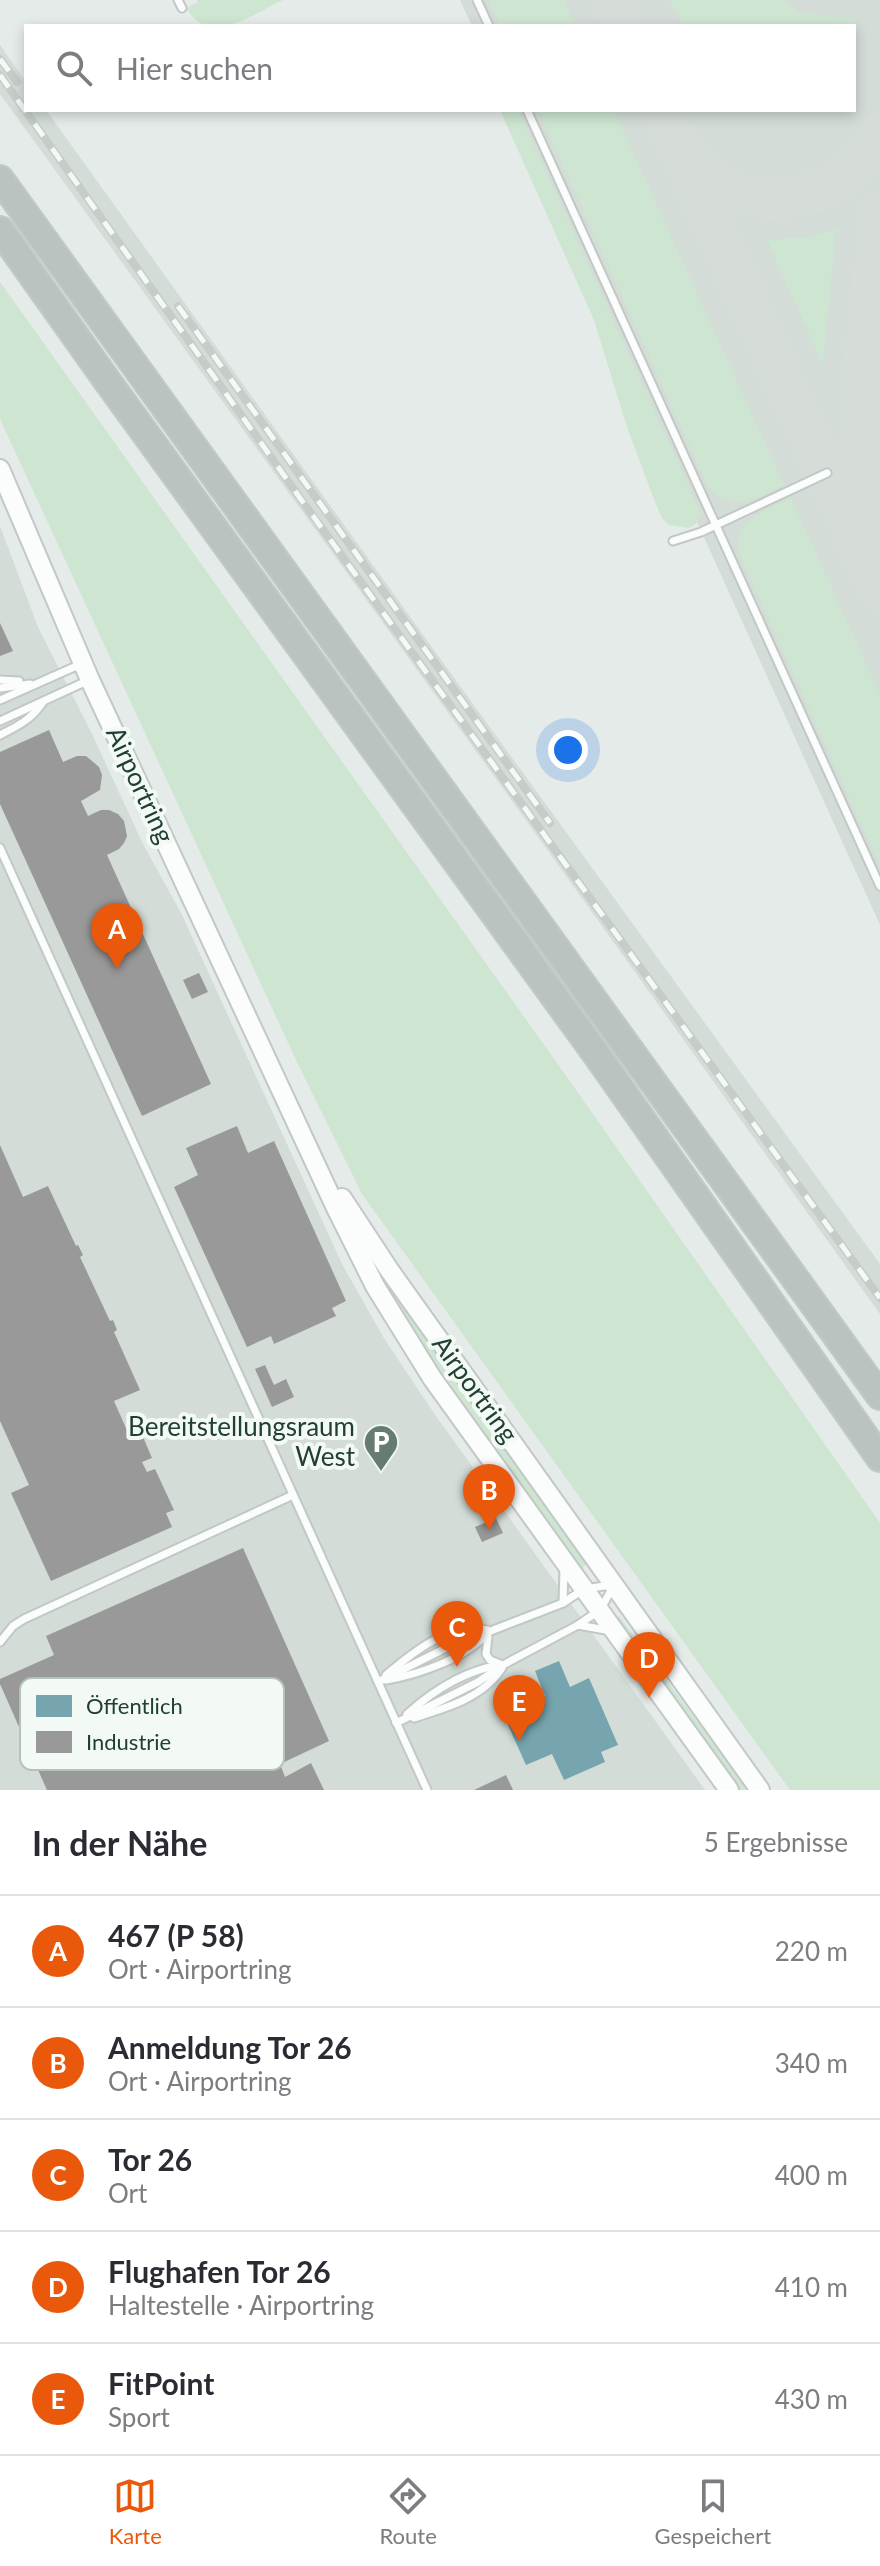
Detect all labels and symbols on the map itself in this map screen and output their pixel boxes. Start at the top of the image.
street label: Airportring [100,721,182,848]
your location [548,730,588,770]
pin: A [91,903,143,969]
street label: Airportring [426,1328,526,1448]
place label: Bereitstellungsraum West [128,1410,356,1472]
parking icon: Bereitstellungsraum West [362,1423,400,1473]
pin: B [463,1464,515,1530]
pin: C [431,1601,483,1667]
pin: D [623,1632,675,1698]
pin: E [493,1675,545,1741]
legend [20,1678,284,1770]
text: Öffentlich [86,1692,183,1719]
text: Industrie [86,1728,171,1755]

